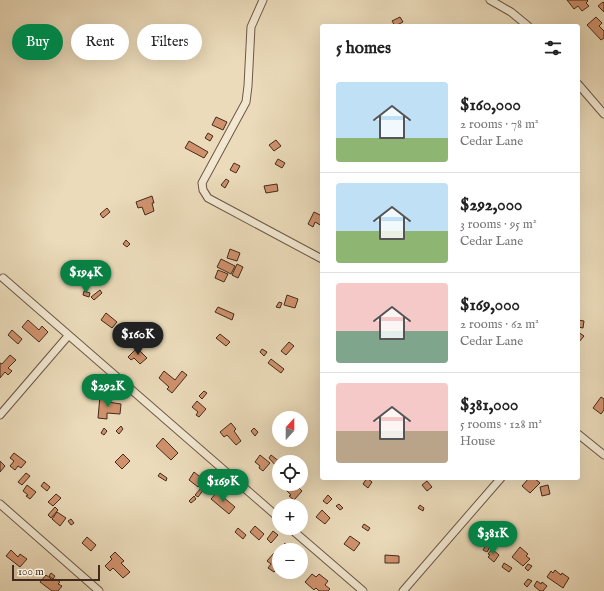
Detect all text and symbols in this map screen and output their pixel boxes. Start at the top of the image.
chip: Buy [12,24,63,60]
chip: Rent [71,24,129,60]
chip: Filters [137,24,202,60]
icon: filters [542,37,564,59]
text: 5 homes [336,38,391,59]
text: $160,000 [460,95,521,116]
icon: home [368,98,416,146]
text: 2 rooms · 78 m² [460,116,539,133]
text: Cedar Lane [460,133,523,150]
text: $292,000 [460,195,522,216]
icon: home [368,199,416,247]
text: 3 rooms · 95 m² [460,216,537,233]
text: Cedar Lane [460,233,523,250]
pin: $194K [58,260,114,294]
text: $194K [69,264,103,281]
text: $169,000 [460,295,520,316]
icon: home [368,299,416,347]
text: 2 rooms · 62 m² [460,316,539,333]
pin: $160K [110,322,166,356]
text: $160K [121,326,155,343]
text: Cedar Lane [460,333,523,350]
pin: $292K [80,374,136,408]
text: $292K [91,378,125,395]
text: $381,000 [460,395,518,416]
icon: home [368,399,416,447]
north arrow [272,411,308,447]
map controls [272,411,308,579]
text: 5 rooms · 128 m² [460,416,542,433]
text: House [460,433,495,450]
button: locate [272,455,308,491]
pin: $169K [195,469,251,503]
text: $169K [207,473,239,490]
button: + [272,499,308,535]
pin: $381K [465,521,521,555]
text: $381K [477,525,509,542]
button: − [272,543,308,579]
scale bar [12,563,100,582]
text: 100 m [18,565,44,579]

